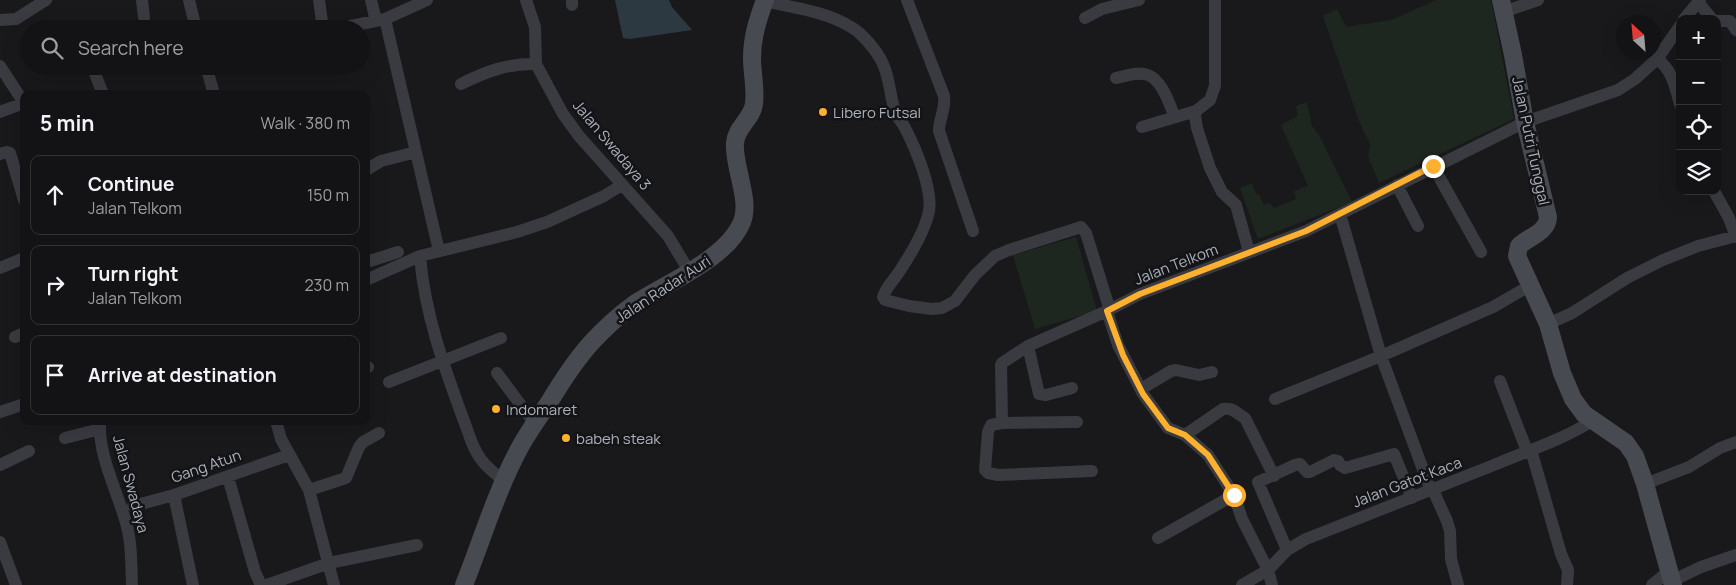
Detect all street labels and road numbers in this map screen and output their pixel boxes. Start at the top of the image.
street label: Jalan Putri Tunggal [1507,75,1555,207]
street label: Jalan Swadaya 3 [568,95,656,195]
street label: Jalan Telkom [1131,238,1221,290]
street label: Jalan Radar Auri [611,250,715,328]
street label: Jalan Swadaya [108,433,154,535]
street label: Gang Atun [168,444,244,488]
street label: Jalan Gatot Kaca [1349,452,1465,512]

